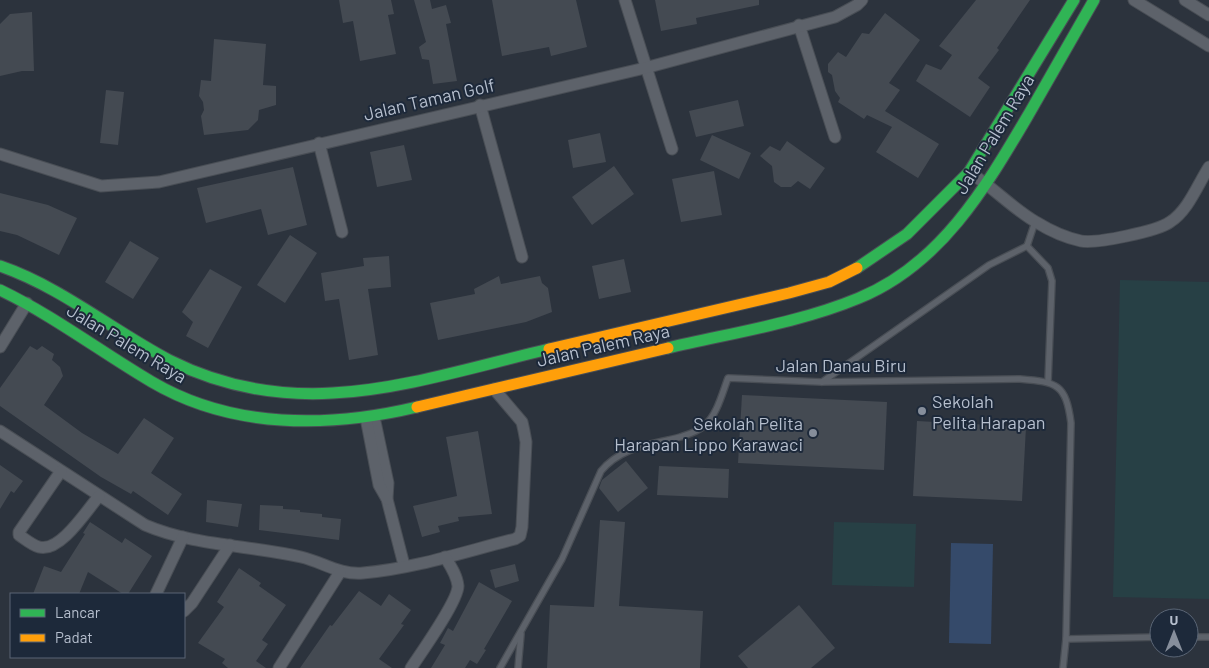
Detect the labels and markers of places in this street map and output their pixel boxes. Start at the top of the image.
place label: Sekolah Pelita Harapan [932,390,1046,433]
marker: Sekolah Pelita Harapan [916,405,928,417]
place label: Sekolah Pelita Harapan Lippo Karawaci [614,412,803,455]
marker: Sekolah Pelita Harapan Lippo Karawaci [807,427,819,439]

